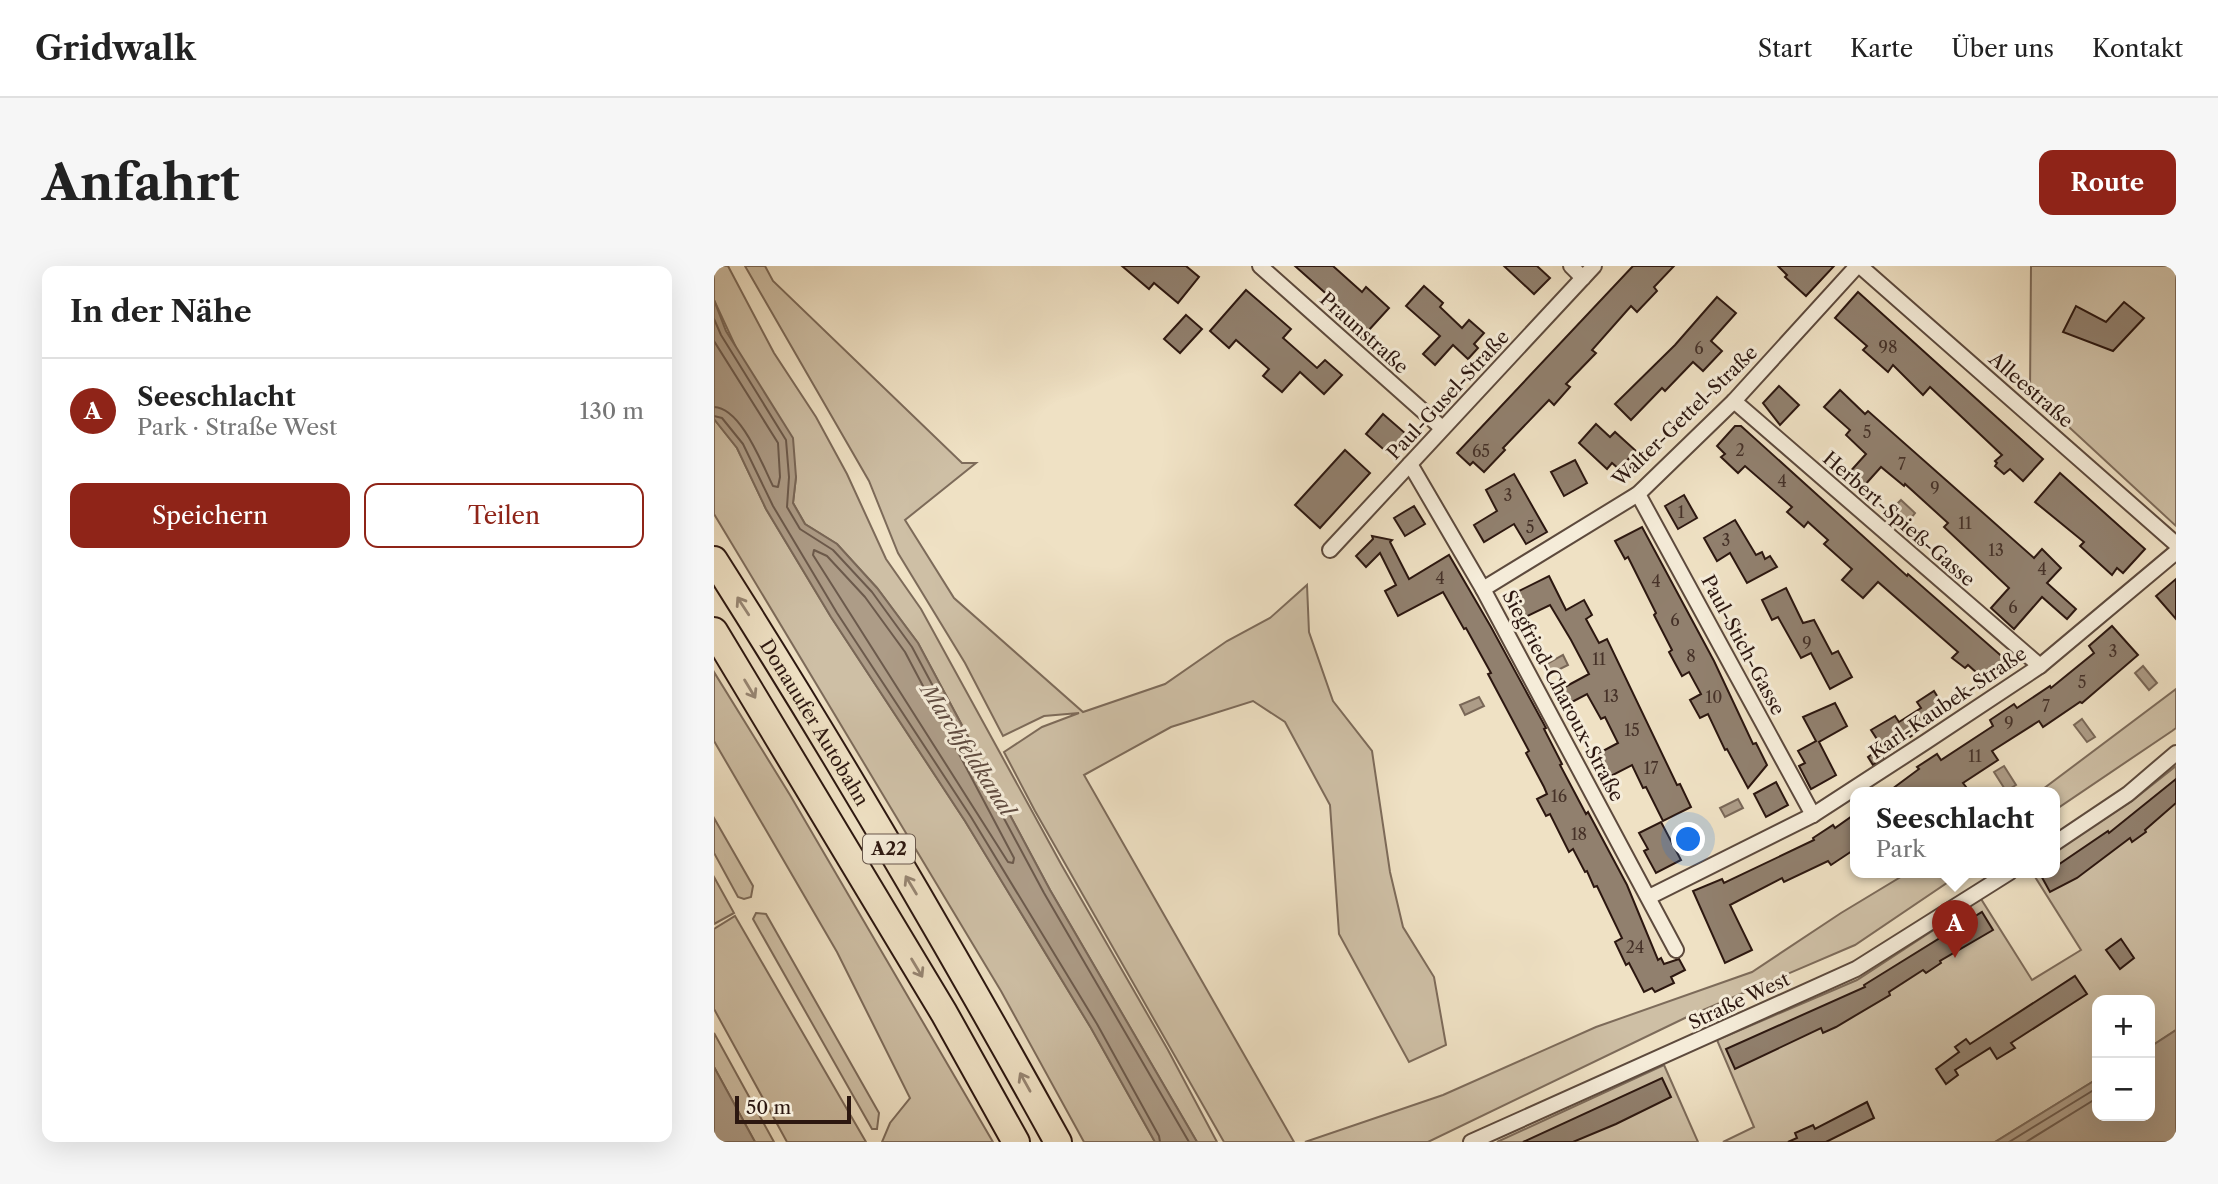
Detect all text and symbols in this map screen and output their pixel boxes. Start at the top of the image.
text: Gridwalk [35,28,196,69]
text: Start [1758,34,1812,63]
text: Karte [1850,34,1913,63]
text: Über uns [1951,34,2054,63]
text: Kontakt [2092,34,2183,63]
button: Route [2039,150,2176,215]
text: Anfahrt [42,152,240,213]
street label: Praunstraße [1315,287,1413,379]
text: In der Nähe [70,293,252,330]
street label: Paul-Gusel-Straße [1382,326,1514,464]
house number: 98 [1879,337,1897,357]
house number: 6 [1694,338,1704,358]
street label: Walter-Gettel-Straße [1607,341,1762,492]
street label: Alleestraße [1984,347,2078,433]
text: Seeschlacht [137,381,296,413]
text: A [84,397,102,425]
text: 130 m [580,397,644,425]
text: Park · Straße West [137,413,337,441]
house number: 5 [1863,422,1871,442]
house number: 2 [1735,440,1745,460]
house number: 65 [1472,441,1490,461]
street label: Herbert-Spieß-Gasse [1818,447,1980,591]
house number: 7 [1898,454,1906,474]
house number: 4 [1777,471,1787,491]
house number: 9 [1930,478,1940,498]
button: Speichern [70,483,350,548]
button: Teilen [364,483,644,548]
house number: 3 [1504,485,1512,505]
house number: 1 [1678,502,1685,522]
house number: 11 [1958,513,1972,533]
house number: 5 [1526,517,1534,537]
house number: 3 [1722,530,1730,550]
house number: 13 [1988,540,2004,560]
house number: 4 [2037,559,2047,579]
house number: 4 [1435,568,1445,588]
house number: 4 [1651,571,1661,591]
street label: Paul-Stich-Gasse [1696,571,1790,719]
street label: Siegfried-Charoux-Straße [1497,586,1629,806]
one-way arrow [736,597,750,617]
house number: 6 [2008,597,2018,617]
house number: 6 [1670,610,1680,630]
house number: 9 [1802,633,1812,653]
street label: Donauufer Autobahn [755,635,874,810]
house number: 3 [2109,641,2117,661]
street label: Karl-Kaubek-Straße [1865,642,2031,764]
house number: 8 [1686,646,1696,666]
house number: 11 [1592,649,1606,669]
house number: 5 [2078,672,2086,692]
water label: Marchfeldkanal [914,677,1021,823]
one-way arrow [743,678,757,698]
house number: 13 [1603,686,1619,706]
house number: 10 [1706,687,1722,707]
house number: 7 [2042,696,2050,716]
house number: 9 [2004,713,2014,733]
house number: 15 [1624,720,1640,740]
house number: 11 [1968,746,1982,766]
house number: 17 [1644,758,1658,778]
house number: 16 [1551,786,1567,806]
popup [1850,787,2060,878]
text: Seeschlacht [1876,803,2034,835]
your location [1671,822,1705,856]
house number: 18 [1571,824,1587,844]
road number: A22 [863,834,915,864]
text: Park [1876,835,1926,863]
one-way arrow [904,876,918,896]
pin: A [1932,900,1978,958]
house number: 24 [1626,937,1644,957]
one-way arrow [910,957,924,977]
street label: Straße West [1685,967,1793,1034]
map controls [2092,995,2155,1121]
button: + [2092,995,2155,1058]
button: − [2092,1058,2155,1121]
one-way arrow [1018,1073,1032,1093]
scale bar [735,1093,850,1125]
text: 50 m [746,1096,791,1119]

